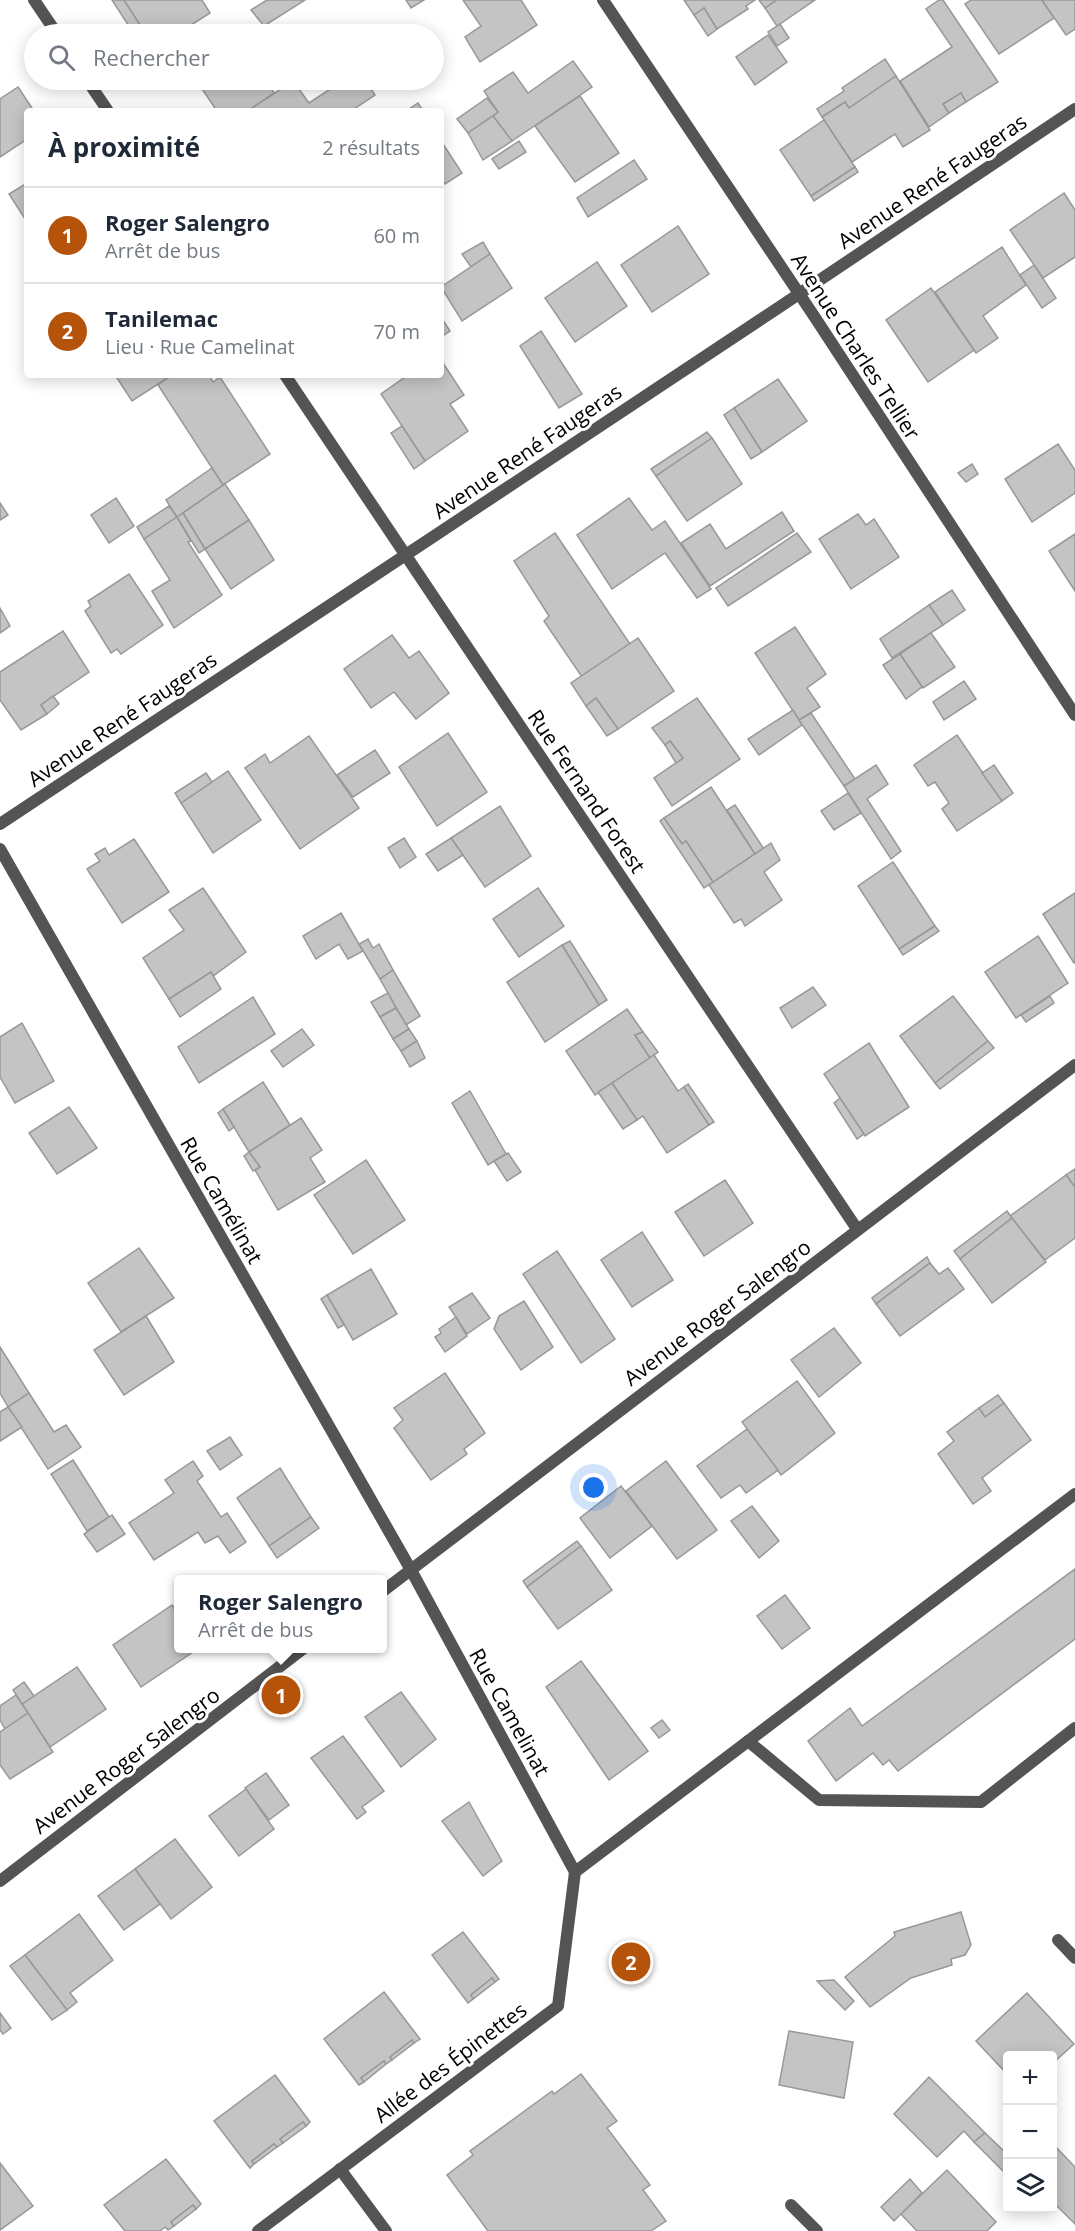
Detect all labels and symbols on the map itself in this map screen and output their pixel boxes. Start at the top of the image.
street label: Avenue René Faugeras [832,107,1032,255]
street label: Avenue Charles Tellier [785,247,927,445]
street label: Avenue René Faugeras [427,377,627,525]
street label: Avenue René Faugeras [22,645,222,793]
street label: Rue Fernand Forest [522,704,652,878]
street label: Rue Camélinat [174,1132,270,1268]
street label: Avenue Roger Salengro [618,1232,816,1392]
your location [579,1473,608,1502]
street label: Rue Camelinat [463,1643,557,1781]
pin: 1 [262,1672,300,1718]
street label: Avenue Roger Salengro [27,1680,225,1840]
pin: 2 [612,1940,650,1984]
street label: Allée des Épinettes [368,1995,532,2129]

